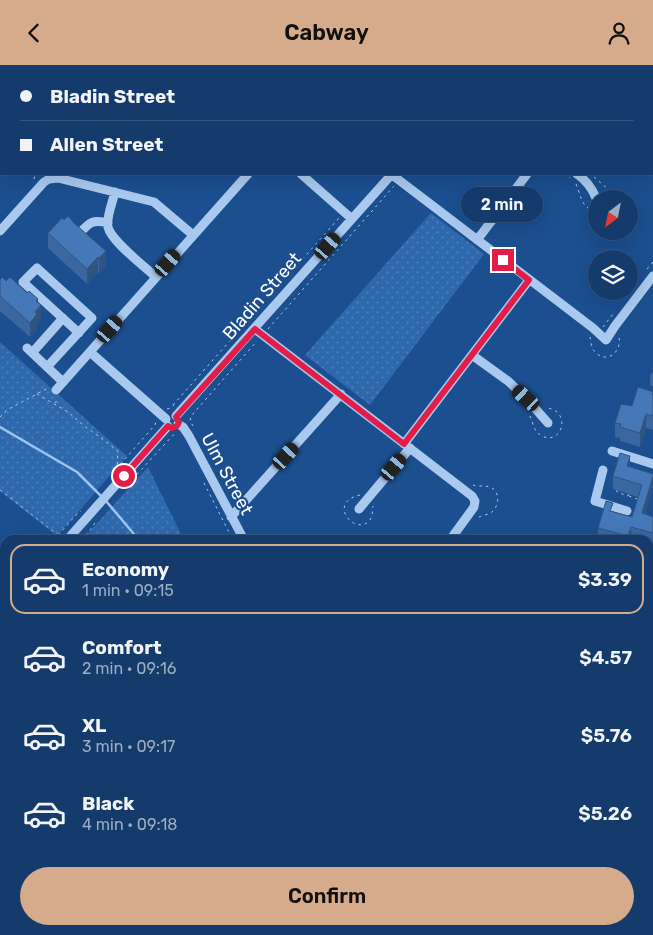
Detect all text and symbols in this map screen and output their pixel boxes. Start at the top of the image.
icon: back [20,19,48,47]
text: Cabway [284,19,369,46]
icon: person [605,19,633,47]
text: Bladin Street [50,85,175,108]
text: Allen Street [50,133,163,156]
callout: 2 min [462,187,544,223]
north arrow [588,190,638,240]
map controls [588,190,638,300]
text: 2 min [481,195,523,214]
car [312,230,343,262]
car [152,247,183,279]
street label: Bladin Street [218,248,306,344]
route end [492,249,514,271]
button: layers [588,250,638,300]
car [94,313,125,345]
car [509,382,542,414]
street label: Ulm Street [196,429,258,519]
car [270,440,301,472]
car [378,451,409,483]
route start [113,465,135,487]
icon: car [22,557,67,602]
text: Economy [82,558,169,581]
text: $3.39 [578,568,632,591]
text: 1 min · 09:15 [82,581,174,600]
icon: car [22,635,67,680]
text: Comfort [82,636,162,659]
text: $4.57 [579,646,632,669]
text: 2 min · 09:16 [82,659,176,678]
icon: car [22,713,67,758]
text: XL [82,714,106,737]
text: $5.76 [581,724,632,747]
text: 3 min · 09:17 [82,737,175,756]
icon: car [22,791,67,836]
text: Black [82,792,134,815]
text: $5.26 [578,802,632,825]
text: 4 min · 09:18 [82,815,178,834]
button: Confirm [20,867,634,925]

